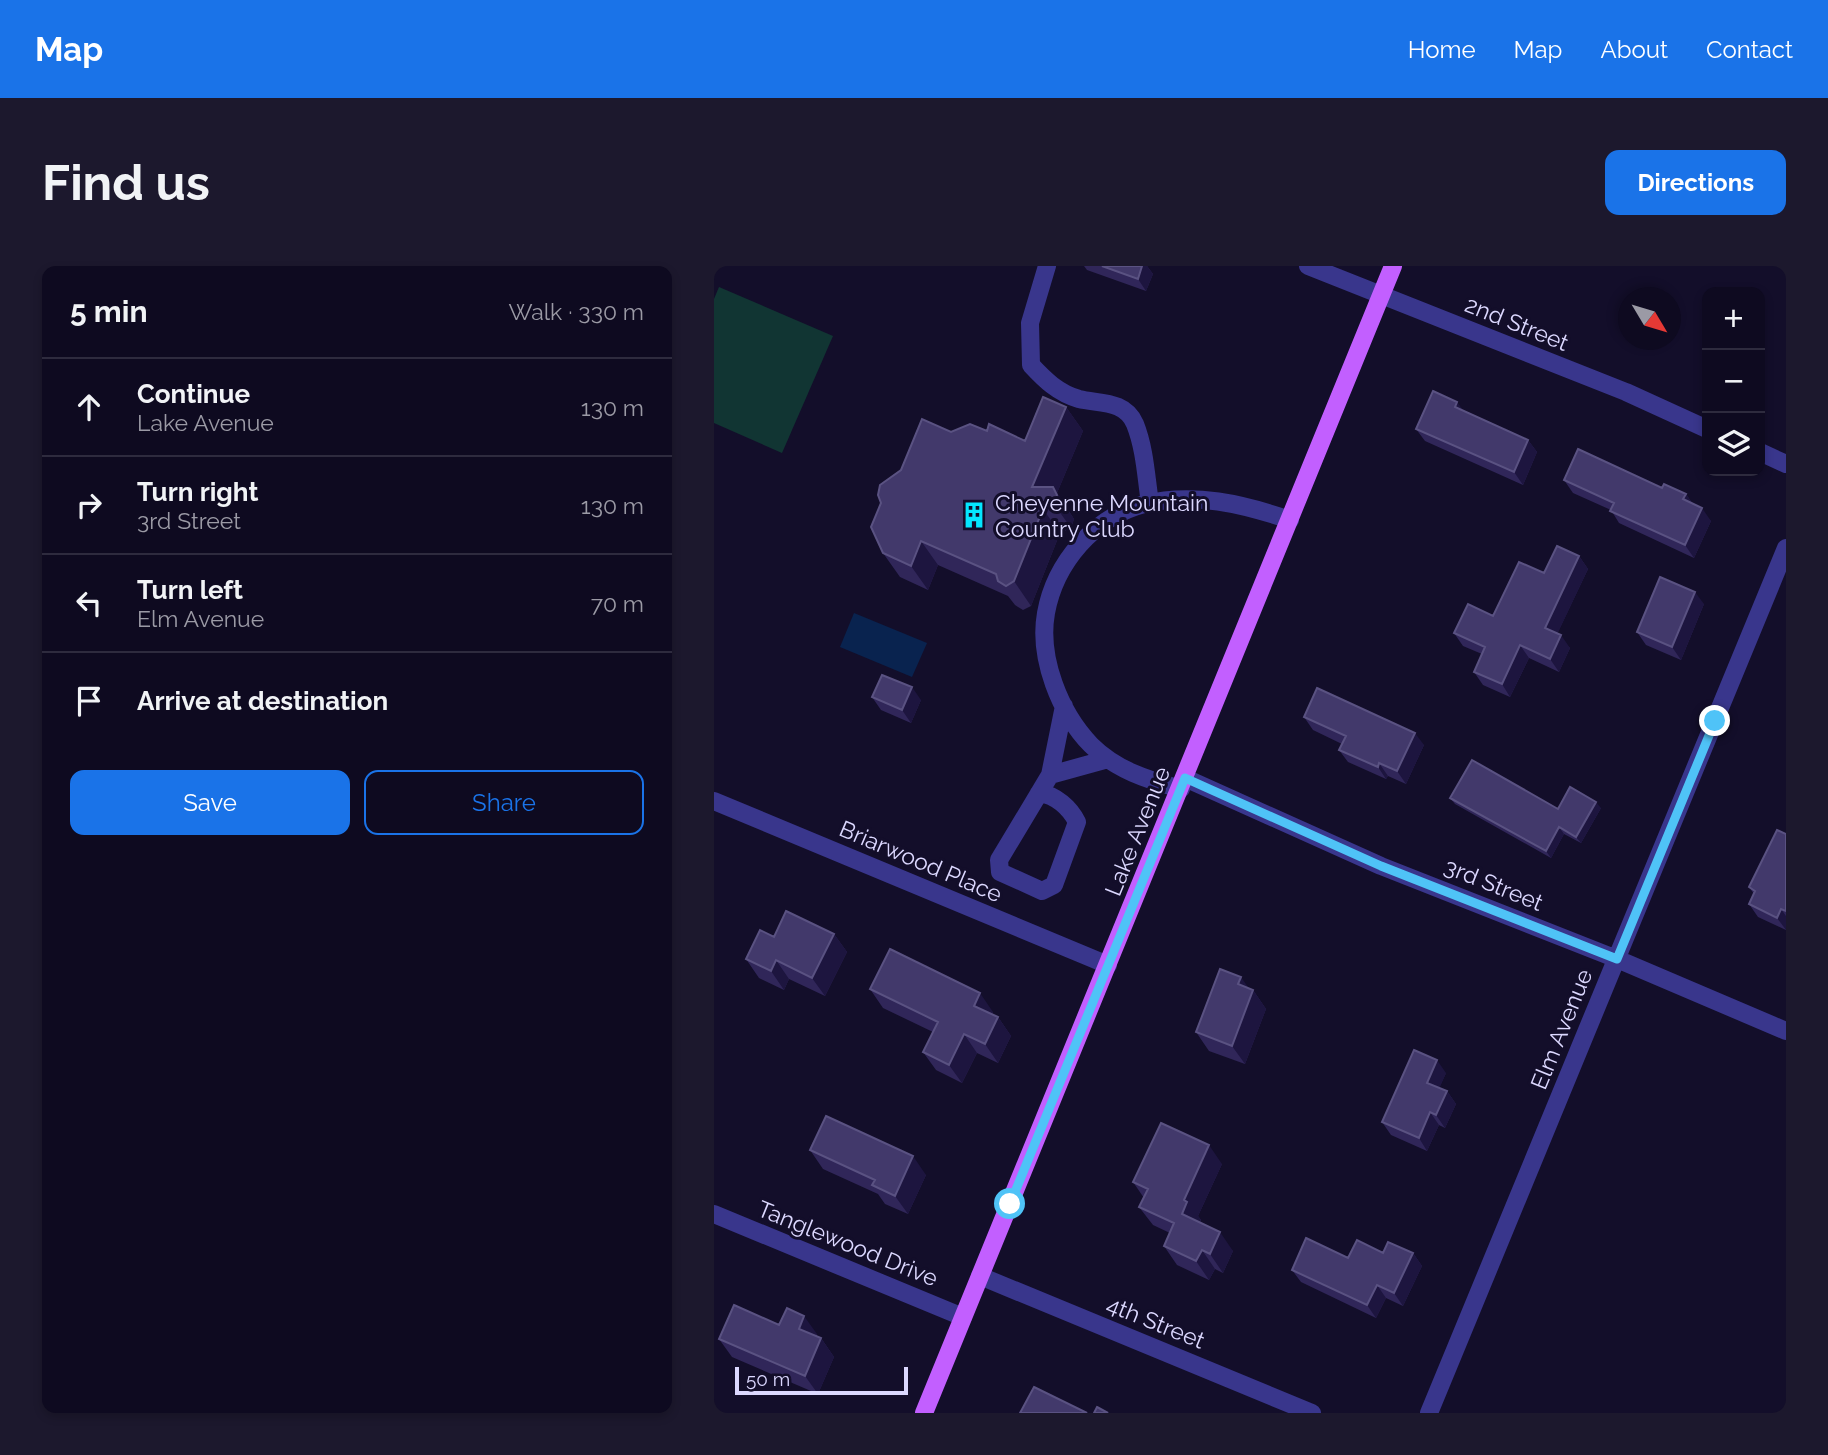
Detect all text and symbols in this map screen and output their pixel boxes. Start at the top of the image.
text: Map [35,30,103,69]
text: Home [1408,35,1476,64]
text: Map [1514,35,1562,64]
text: About [1600,35,1668,64]
text: Contact [1706,35,1793,64]
button: Directions [1605,150,1786,215]
text: Find us [42,154,210,211]
north arrow [1618,287,1681,350]
map controls [1702,287,1765,476]
button: + [1702,287,1765,350]
street label: 2nd Street [1461,290,1573,356]
text: 5 min [70,294,148,329]
text: Walk · 330 m [508,298,644,325]
button: − [1702,350,1765,413]
text: Continue [137,379,250,409]
icon: ahead [70,388,108,426]
text: 130 m [581,394,644,421]
text: Lake Avenue [137,409,274,436]
button: layers [1702,413,1765,476]
text: Turn right [137,477,258,507]
icon: right [70,486,108,524]
place label: Cheyenne Mountain Country Club [995,489,1208,542]
text: 130 m [581,492,644,519]
building icon: Cheyenne Mountain Country Club [959,500,989,530]
text: 3rd Street [137,507,241,534]
text: Turn left [137,575,243,605]
icon: left [70,584,108,622]
text: 70 m [591,590,644,617]
text: Elm Avenue [137,605,264,632]
icon: arrive [70,682,108,720]
text: Arrive at destination [137,686,388,716]
route end [1699,705,1730,736]
street label: Lake Avenue [1099,762,1175,900]
button: Save [70,770,350,835]
button: Share [364,770,644,835]
street label: Briarwood Place [836,815,1006,907]
street label: 3rd Street [1441,852,1548,916]
street label: Elm Avenue [1525,965,1597,1093]
route start [994,1188,1025,1219]
street label: Tanglewood Drive [754,1195,942,1291]
street label: 4th Street [1103,1290,1209,1354]
scale bar [735,1364,908,1396]
text: 50 m [746,1368,790,1390]

